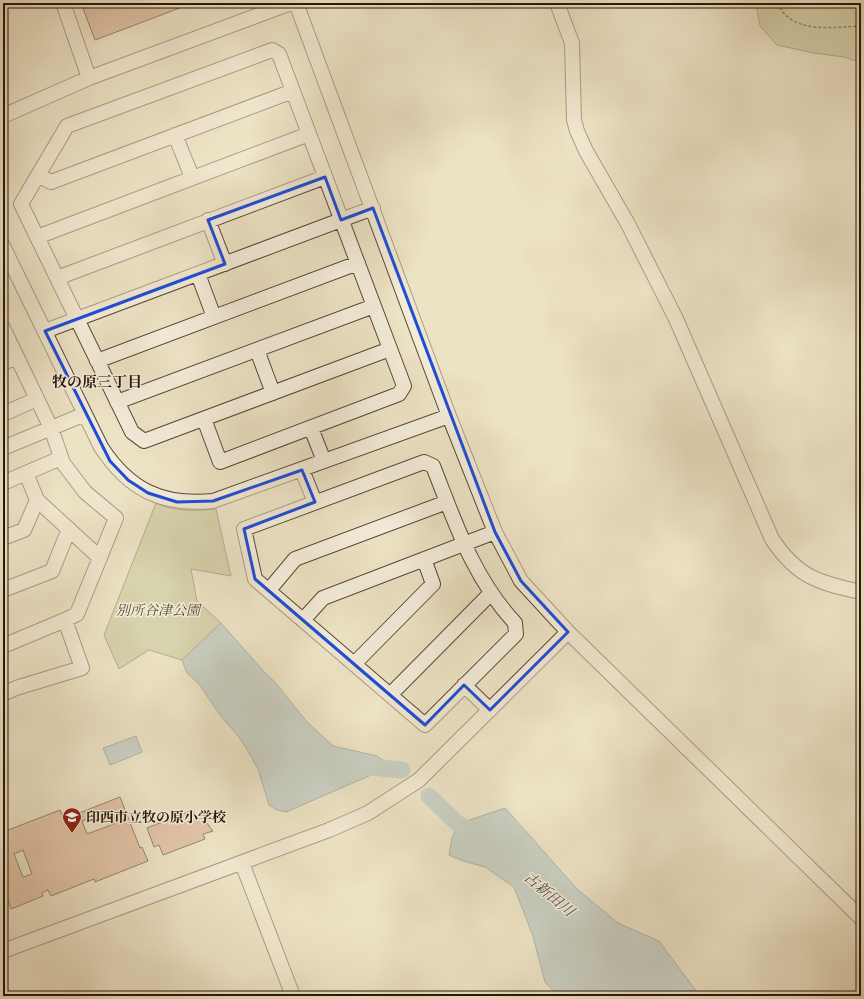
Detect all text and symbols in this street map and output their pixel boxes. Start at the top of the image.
district label: 牧の原三丁目 [52,372,142,392]
park label: 別所谷津公園 [116,601,202,620]
school or university icon: 印西市立牧の原小学校 [61,806,83,834]
place label: 印西市立牧の原小学校 [86,808,226,827]
water label: 古新田川 [520,867,580,922]

